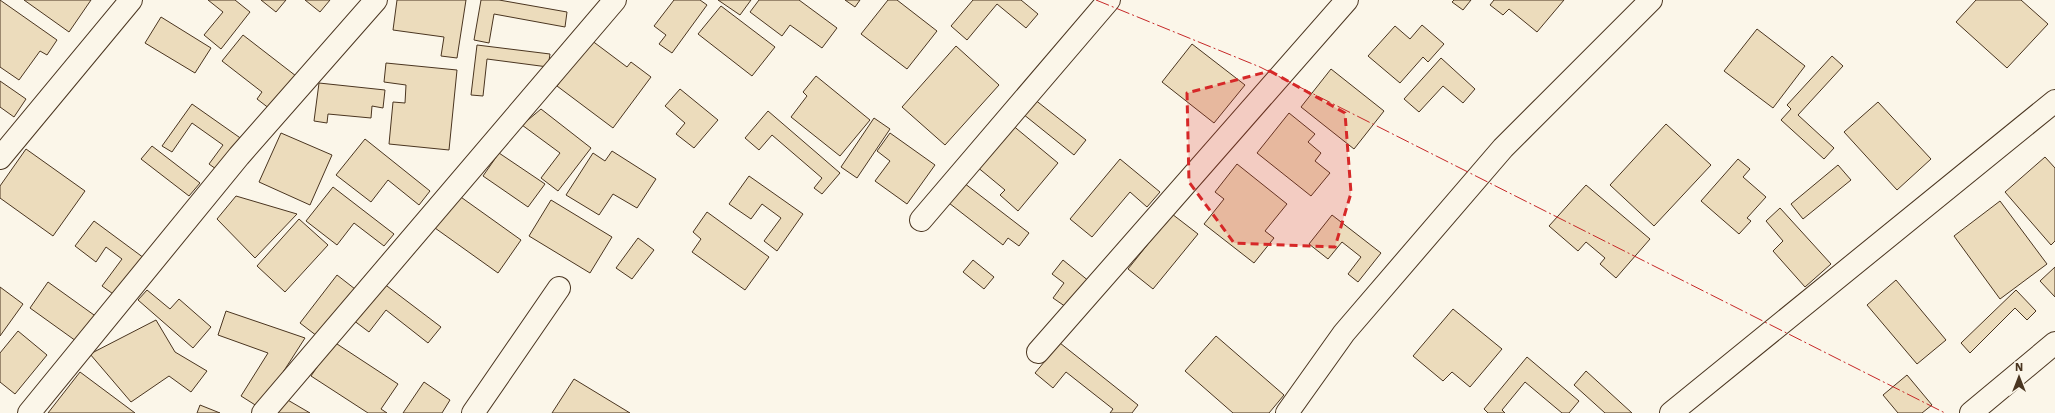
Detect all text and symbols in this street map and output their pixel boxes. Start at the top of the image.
north arrow [1999,357,2039,397]
text: N [2015,361,2023,374]

